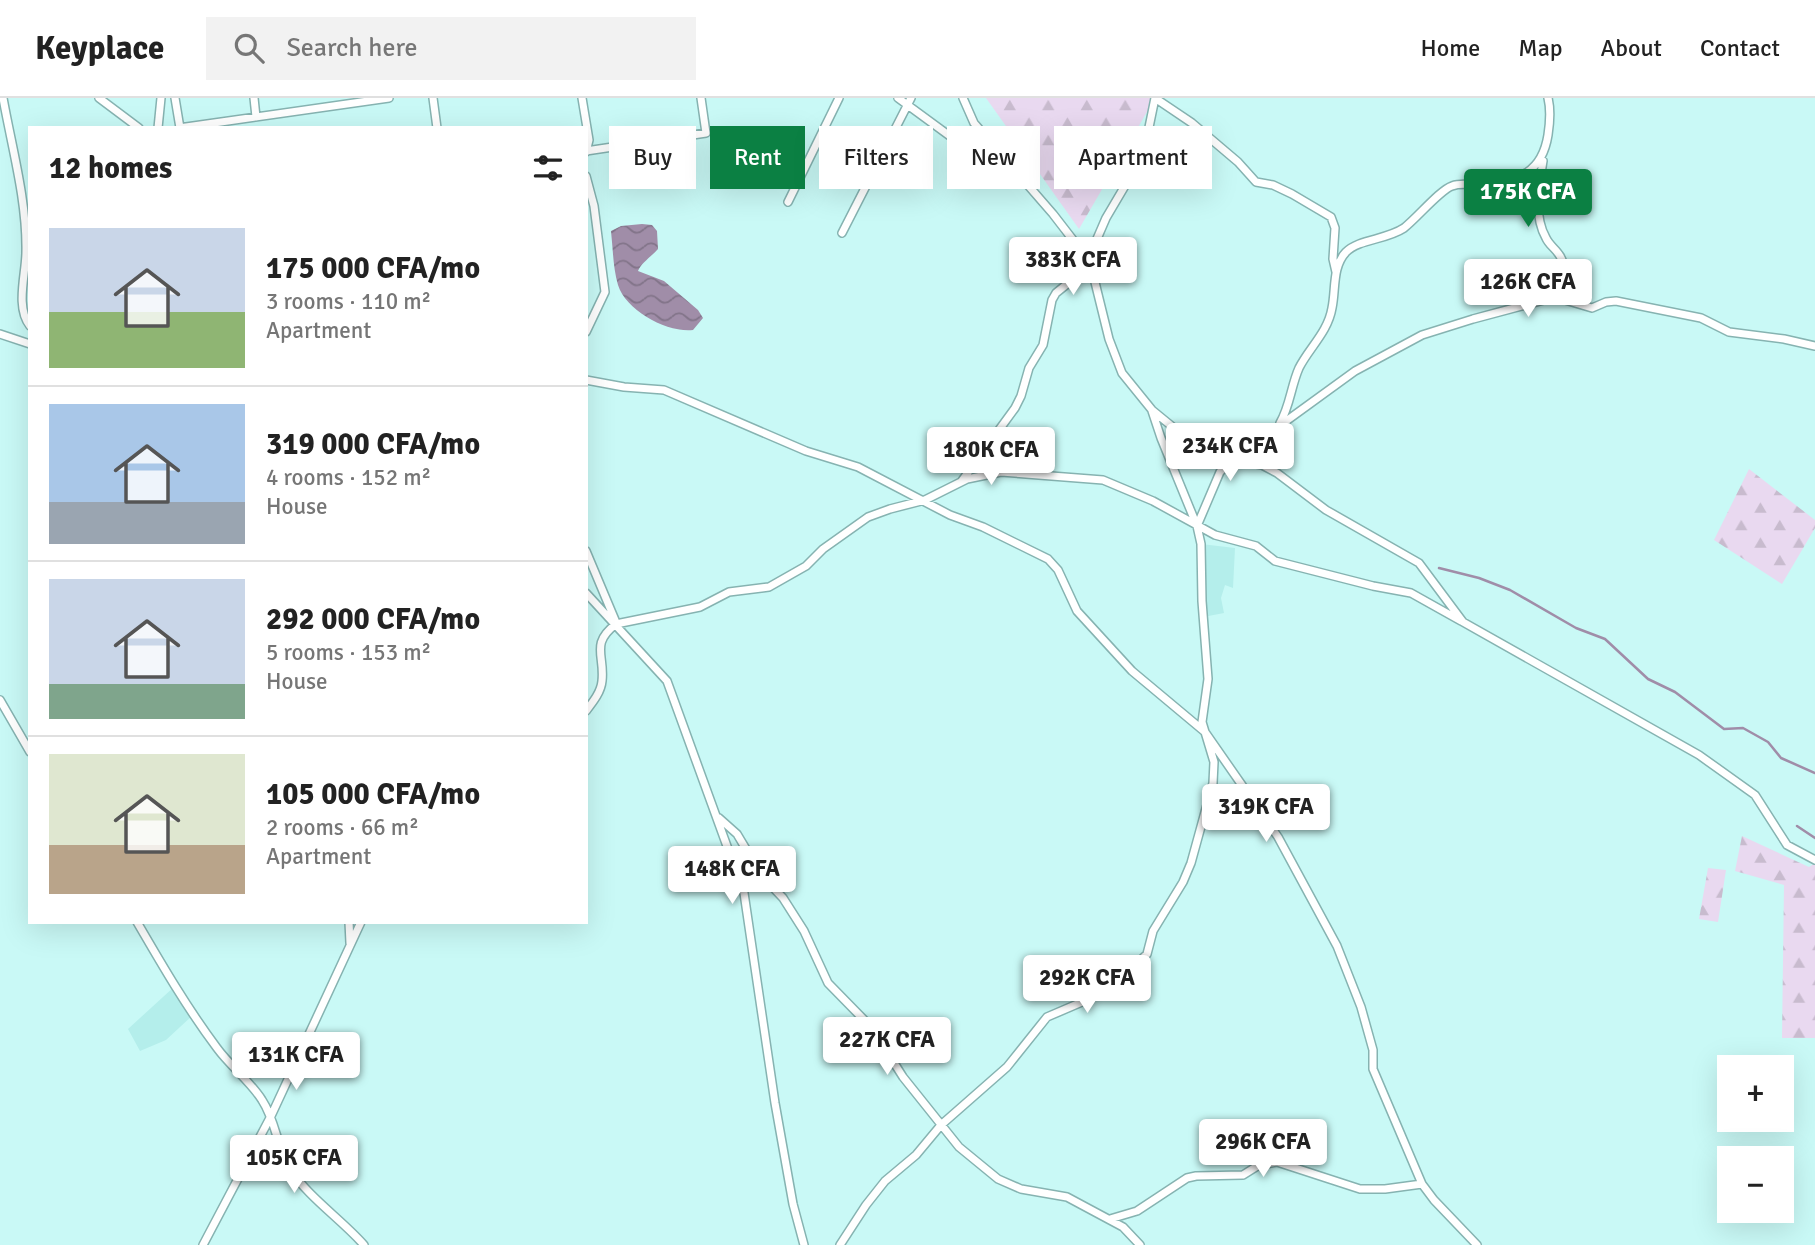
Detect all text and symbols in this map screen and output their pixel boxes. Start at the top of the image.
search box [206,17,696,80]
text: Keyplace [35,28,164,69]
icon: search [230,29,268,67]
text: Search here [286,32,418,64]
text: Home [1420,33,1480,63]
text: Map [1518,33,1563,63]
text: About [1601,33,1662,63]
text: Contact [1700,33,1780,63]
chip: Buy [609,126,696,189]
chip: Rent [710,126,805,189]
chip: Filters [819,126,933,189]
chip: New [947,126,1040,189]
chip: Apartment [1054,126,1212,189]
icon: filters [529,149,567,187]
text: 12 homes [49,150,172,187]
pin: 175K CFA [1456,170,1600,229]
text: 175K CFA [1480,177,1576,206]
pin: 383K CFA [1001,238,1145,297]
text: 383K CFA [1025,245,1121,274]
text: 175 000 CFA/mo [266,250,480,287]
icon: home [105,256,189,340]
pin: 126K CFA [1456,260,1600,319]
text: 126K CFA [1480,267,1576,296]
text: 3 rooms · 110 m² [266,287,431,316]
text: Apartment [266,316,371,345]
pin: 234K CFA [1158,424,1302,483]
text: 319 000 CFA/mo [266,426,480,463]
pin: 180K CFA [919,428,1063,487]
text: 234K CFA [1182,431,1278,460]
icon: home [105,432,189,516]
text: 180K CFA [943,435,1039,464]
text: 4 rooms · 152 m² [266,463,431,492]
text: House [266,492,328,521]
text: 292 000 CFA/mo [266,601,480,638]
icon: home [105,607,189,691]
text: 5 rooms · 153 m² [266,638,431,667]
text: House [266,667,328,696]
text: 105 000 CFA/mo [266,776,480,813]
icon: home [105,782,189,866]
pin: 319K CFA [1194,784,1338,844]
text: 319K CFA [1218,792,1314,821]
text: 2 rooms · 66 m² [266,813,419,842]
text: Apartment [266,842,371,871]
pin: 148K CFA [660,846,804,906]
text: 148K CFA [684,854,780,883]
pin: 292K CFA [1015,956,1159,1015]
text: 292K CFA [1039,963,1135,992]
pin: 227K CFA [815,1018,959,1077]
text: 227K CFA [839,1025,935,1054]
pin: 131K CFA [224,1032,368,1092]
text: 131K CFA [248,1040,344,1069]
map controls [1717,1055,1794,1223]
button: + [1717,1055,1794,1132]
pin: 296K CFA [1191,1119,1335,1179]
text: 296K CFA [1215,1127,1311,1156]
pin: 105K CFA [222,1136,366,1195]
text: 105K CFA [246,1143,342,1172]
button: − [1717,1146,1794,1223]

